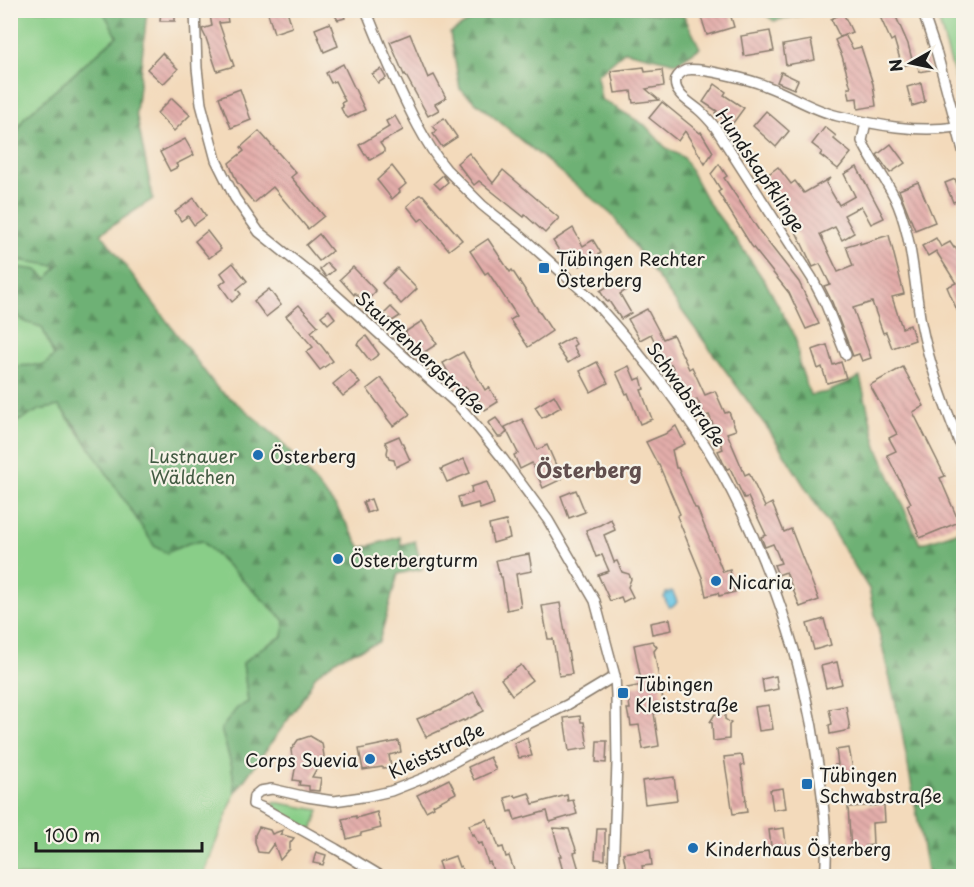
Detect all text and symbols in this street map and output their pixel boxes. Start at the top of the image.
north arrow [881,33,941,93]
text: N [882,57,908,74]
street label: Hundskapfklinge [710,103,813,237]
place label: Tübingen Rechter Österberg [556,245,706,293]
marker: Tübingen Rechter Österberg [537,261,551,275]
street label: Stauffenbergstraße [350,284,492,420]
street label: Schwabstraße [641,336,733,452]
park label: Lustnauer Wäldchen [149,442,238,490]
place label: Österberg [270,442,356,469]
marker: Österberg [251,448,265,462]
district label: Österberg [536,453,642,485]
place label: Österbergturm [350,546,478,573]
marker: Österbergturm [331,552,345,566]
place label: Nicaria [728,568,793,595]
marker: Nicaria [709,574,723,588]
place label: Tübingen Kleiststraße [635,670,738,718]
marker: Tübingen Kleiststraße [616,686,630,700]
street label: Kleiststraße [384,715,488,785]
place label: Corps Suevia [245,746,359,773]
marker: Corps Suevia [363,752,377,766]
place label: Tübingen Schwabstraße [819,761,942,809]
marker: Tübingen Schwabstraße [800,777,814,791]
scale bar [36,815,202,853]
text: 100 m [45,821,100,848]
place label: Kinderhaus Österberg [705,835,891,862]
marker: Kinderhaus Österberg [686,841,700,855]

